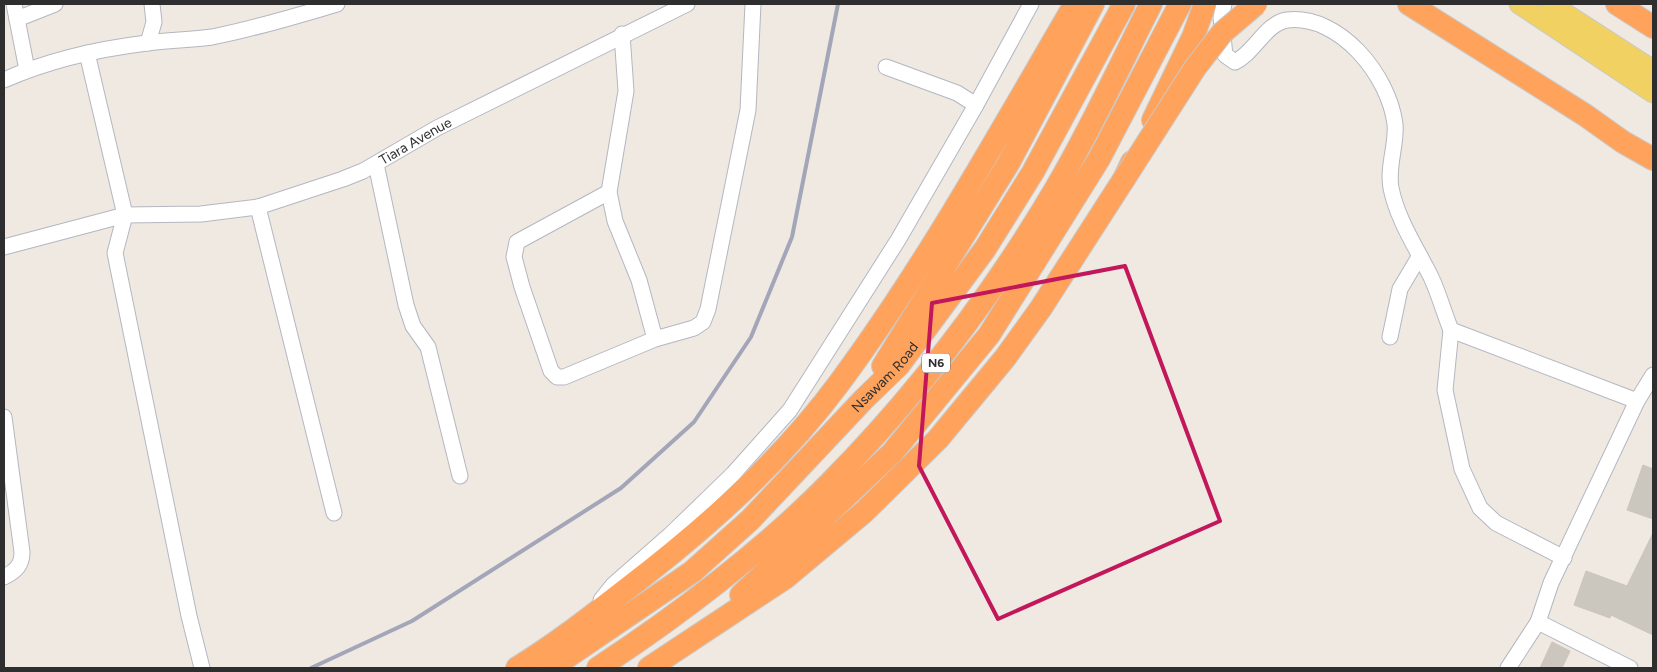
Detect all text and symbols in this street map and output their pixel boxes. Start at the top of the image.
street label: Tiara Avenue [376,113,455,168]
street label: Nsawam Road [848,339,922,416]
road number: N6 [922,353,950,372]

